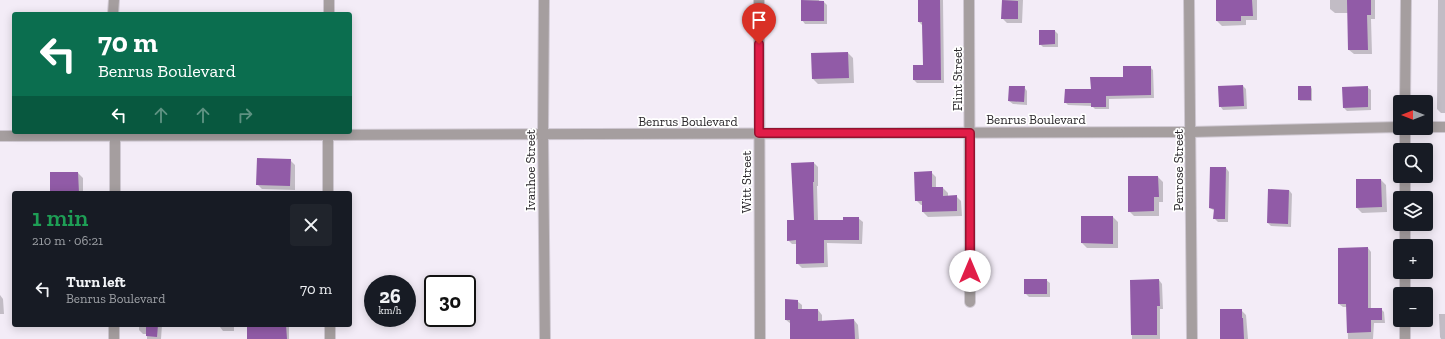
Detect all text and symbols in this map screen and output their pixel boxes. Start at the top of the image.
pin [742,3,776,44]
icon: arrive [748,9,770,31]
text: 70 m [98,26,158,59]
icon: left [32,28,84,80]
street label: Flint Street [950,47,965,111]
text: Benrus Boulevard [98,60,236,82]
north arrow [1393,95,1433,135]
map controls [1393,95,1433,327]
icon: left [108,104,130,126]
icon: ahead [150,104,172,126]
icon: ahead [192,104,214,126]
icon: right [234,104,256,126]
street label: Benrus Boulevard [986,112,1086,127]
street label: Benrus Boulevard [638,114,738,129]
street label: Ivanhoe Street [523,129,538,211]
street label: Penrose Street [1171,129,1186,211]
button: search [1393,143,1433,183]
street label: Witt Street [739,151,754,213]
button: layers [1393,191,1433,231]
text: 1 min [32,203,88,232]
button: close [290,204,332,246]
text: 210 m · 06:21 [32,233,103,248]
button: + [1393,239,1433,279]
position arrow [949,250,991,292]
text: Turn left [66,273,126,291]
speed limit sign: 30 [424,275,476,327]
icon: left [32,278,54,300]
text: 70 m [300,280,332,298]
text: 26 [379,284,401,308]
button: − [1393,287,1433,327]
text: Benrus Boulevard [66,291,165,306]
text: km/h [379,305,401,317]

